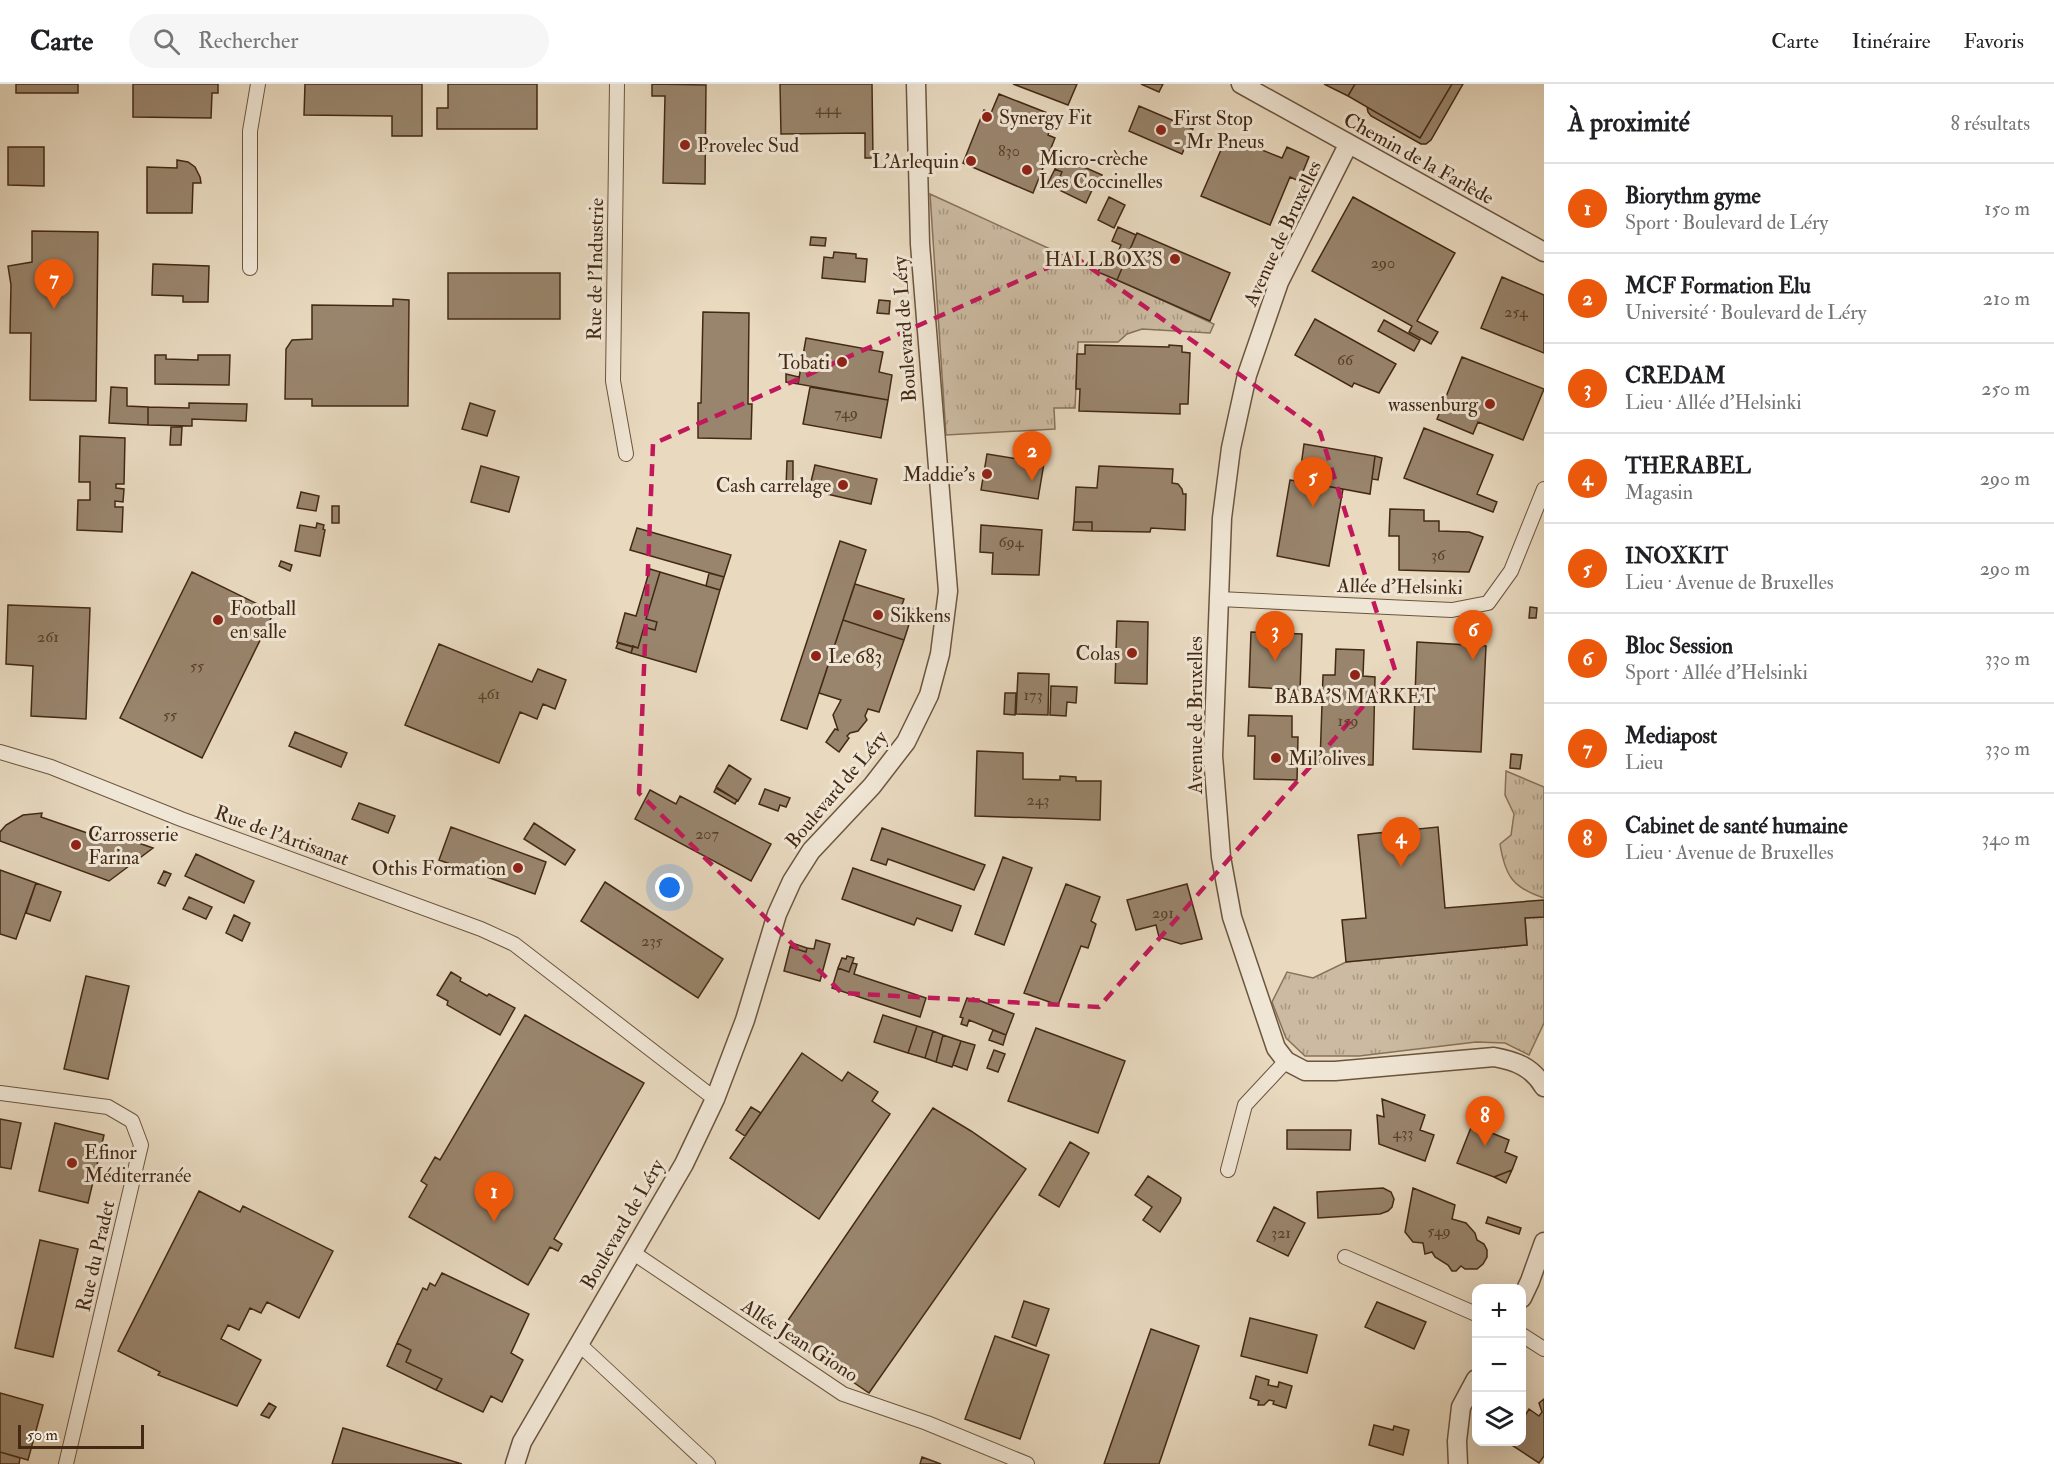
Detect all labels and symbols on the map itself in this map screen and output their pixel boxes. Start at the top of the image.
house number: 444 [815,99,842,119]
place label: Synergy Fit [999,105,1092,130]
place label: First Stop - Mr Pneus [1173,106,1264,154]
street label: Chemin de la Farlède [1339,107,1498,210]
marker: Synergy Fit [980,110,994,124]
marker: First Stop - Mr Pneus [1154,123,1168,137]
place label: Provelec Sud [697,133,799,158]
marker: Provelec Sud [678,138,692,152]
house number: 830 [998,141,1020,161]
place label: Micro-crèche Les Coccinelles [1039,146,1163,194]
place label: L'Arlequin [872,149,959,174]
marker: L'Arlequin [964,154,978,168]
street label: Avenue de Bruxelles [1237,156,1327,311]
marker: Micro-crèche Les Coccinelles [1020,163,1034,177]
street label: Rue de l'Industrie [582,198,609,340]
place label: HALLBOX'S [1044,247,1163,272]
marker: HALLBOX'S [1168,252,1182,266]
house number: 290 [1371,253,1395,273]
street label: Boulevard de Léry [887,254,922,403]
pin: 7 [34,260,74,309]
house number: 254 [1504,302,1529,322]
place label: Tobati [778,350,830,375]
house number: 66 [1337,350,1354,370]
marker: Tobati [835,355,849,369]
place label: wassenburg [1388,392,1479,417]
marker: wassenburg [1483,397,1497,411]
house number: 749 [834,403,858,423]
pin: 2 [1012,432,1052,481]
pin: 5 [1294,458,1332,507]
place label: Maddie's [903,462,975,487]
marker: Maddie's [980,467,994,481]
place label: Cash carrelage [716,473,831,498]
marker: Cash carrelage [836,478,850,492]
house number: 694 [999,532,1025,552]
house number: 36 [1431,545,1446,565]
street label: Allée d'Helsinki [1336,573,1463,600]
place label: Football en salle [230,596,296,644]
place label: Sikkens [890,603,951,628]
marker: Sikkens [871,608,885,622]
pin: 6 [1454,610,1492,660]
pin: 3 [1256,612,1294,661]
marker: Football en salle [211,613,225,627]
house number: 261 [37,627,59,647]
street label: Avenue de Bruxelles [1183,636,1208,795]
place label: Colas [1076,641,1120,666]
place label: Le 683 [828,644,882,669]
marker: Colas [1125,646,1139,660]
marker: Le 683 [809,649,823,663]
house number: 55 [190,656,204,676]
marker: BABA'S MARKET [1348,668,1362,682]
house number: 461 [478,684,500,704]
place label: BABA'S MARKET [1274,684,1436,709]
house number: 173 [1023,685,1043,705]
house number: 55 [163,705,177,725]
house number: 159 [1338,711,1358,731]
street label: Boulevard de Léry [780,724,894,853]
place label: Mil'olives [1288,746,1366,771]
marker: Mil'olives [1269,751,1283,765]
house number: 243 [1027,790,1049,810]
street label: Rue de l'Artisanat [211,800,353,872]
pin: 4 [1382,818,1420,867]
place label: Carrosserie Farina [88,822,178,870]
house number: 207 [695,824,719,844]
marker: Carrosserie Farina [69,838,83,852]
place label: Othis Formation [372,856,506,881]
marker: Othis Formation [511,861,525,875]
your location [655,873,684,902]
house number: 291 [1152,903,1174,923]
house number: 235 [641,931,663,951]
pin: 8 [1466,1096,1504,1146]
house number: 433 [1393,1123,1413,1143]
place label: Efinor Méditerranée [84,1140,191,1188]
street label: Boulevard de Léry [575,1154,670,1294]
marker: Efinor Méditerranée [65,1156,79,1170]
pin: 1 [474,1172,514,1222]
street label: Rue du Pradet [71,1198,121,1314]
house number: 549 [1427,1221,1451,1241]
house number: 321 [1271,1223,1291,1243]
street label: Allée Jean Giono [736,1293,863,1387]
scale bar [18,1422,144,1450]

